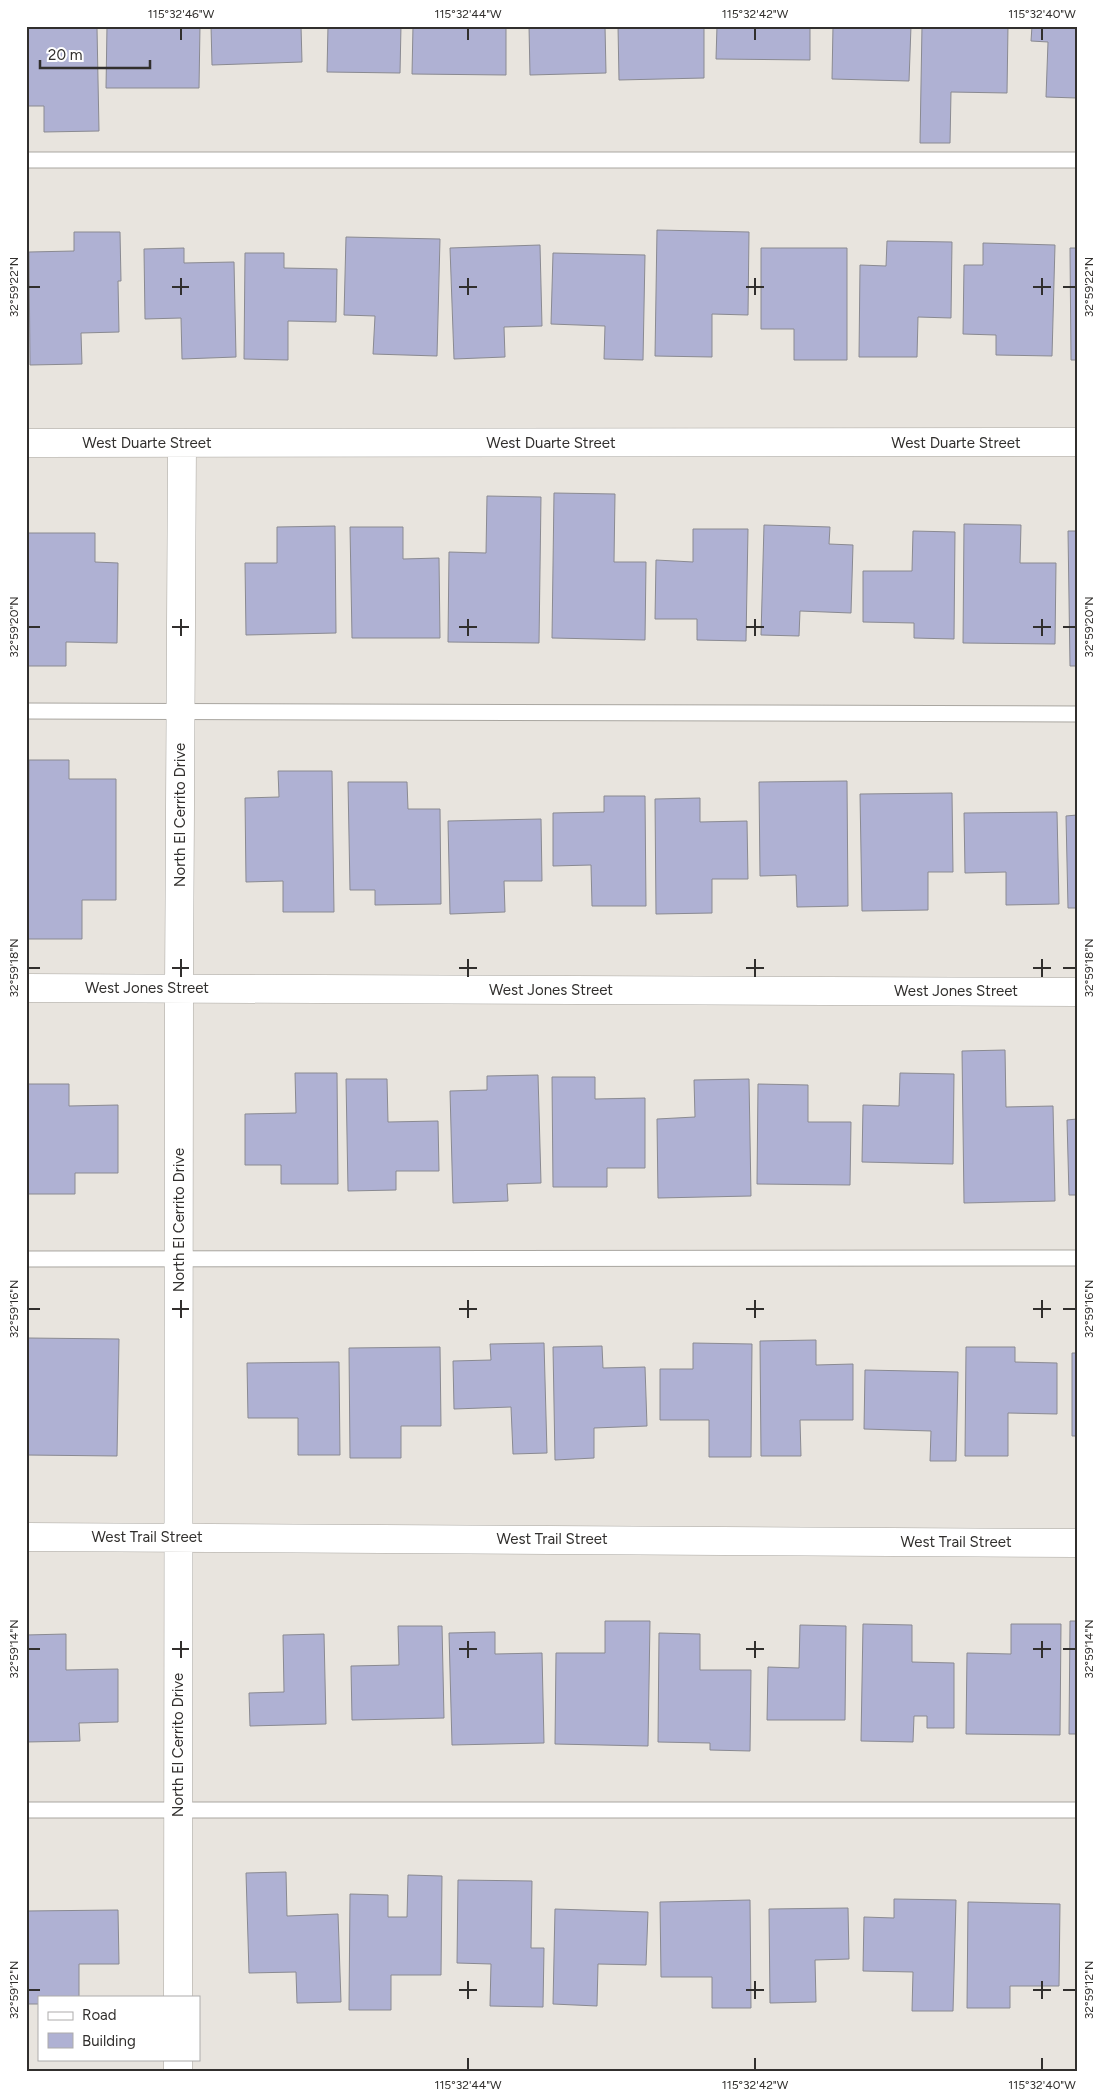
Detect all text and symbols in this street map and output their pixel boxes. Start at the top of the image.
text: 115°32'46"W [148,7,215,21]
text: 115°32'44"W [434,7,502,21]
text: 115°32'42"W [722,7,789,21]
text: 115°32'40"W [1008,7,1076,21]
scale bar [40,38,150,70]
text: 20 m [48,46,82,64]
text: 32°59'22"N [7,257,21,317]
text: 32°59'22"N [1082,257,1096,317]
street label: West Duarte Street [82,434,212,452]
street label: West Duarte Street [486,434,616,452]
street label: West Duarte Street [891,434,1021,452]
text: 32°59'20"N [7,596,21,658]
text: 32°59'20"N [1082,596,1096,658]
street label: North El Cerrito Drive [171,743,189,887]
text: 32°59'18"N [7,938,21,998]
text: 32°59'18"N [1082,938,1096,998]
street label: West Jones Street [85,979,209,997]
street label: West Jones Street [489,981,613,999]
street label: West Jones Street [894,982,1018,1000]
street label: North El Cerrito Drive [170,1148,188,1292]
text: 32°59'16"N [7,1280,21,1338]
text: 32°59'16"N [1082,1280,1096,1338]
street label: West Trail Street [91,1528,203,1546]
street label: West Trail Street [496,1530,608,1548]
street label: West Trail Street [900,1533,1012,1551]
text: 32°59'14"N [7,1619,21,1679]
text: 32°59'14"N [1082,1619,1096,1679]
street label: North El Cerrito Drive [169,1673,187,1817]
text: 32°59'12"N [7,1961,21,2019]
text: 32°59'12"N [1082,1961,1096,2019]
legend [38,1996,200,2060]
text: Road [82,2006,117,2024]
text: Building [82,2032,136,2050]
text: 115°32'44"W [434,2078,502,2092]
text: 115°32'42"W [722,2078,789,2092]
text: 115°32'40"W [1008,2078,1076,2092]

